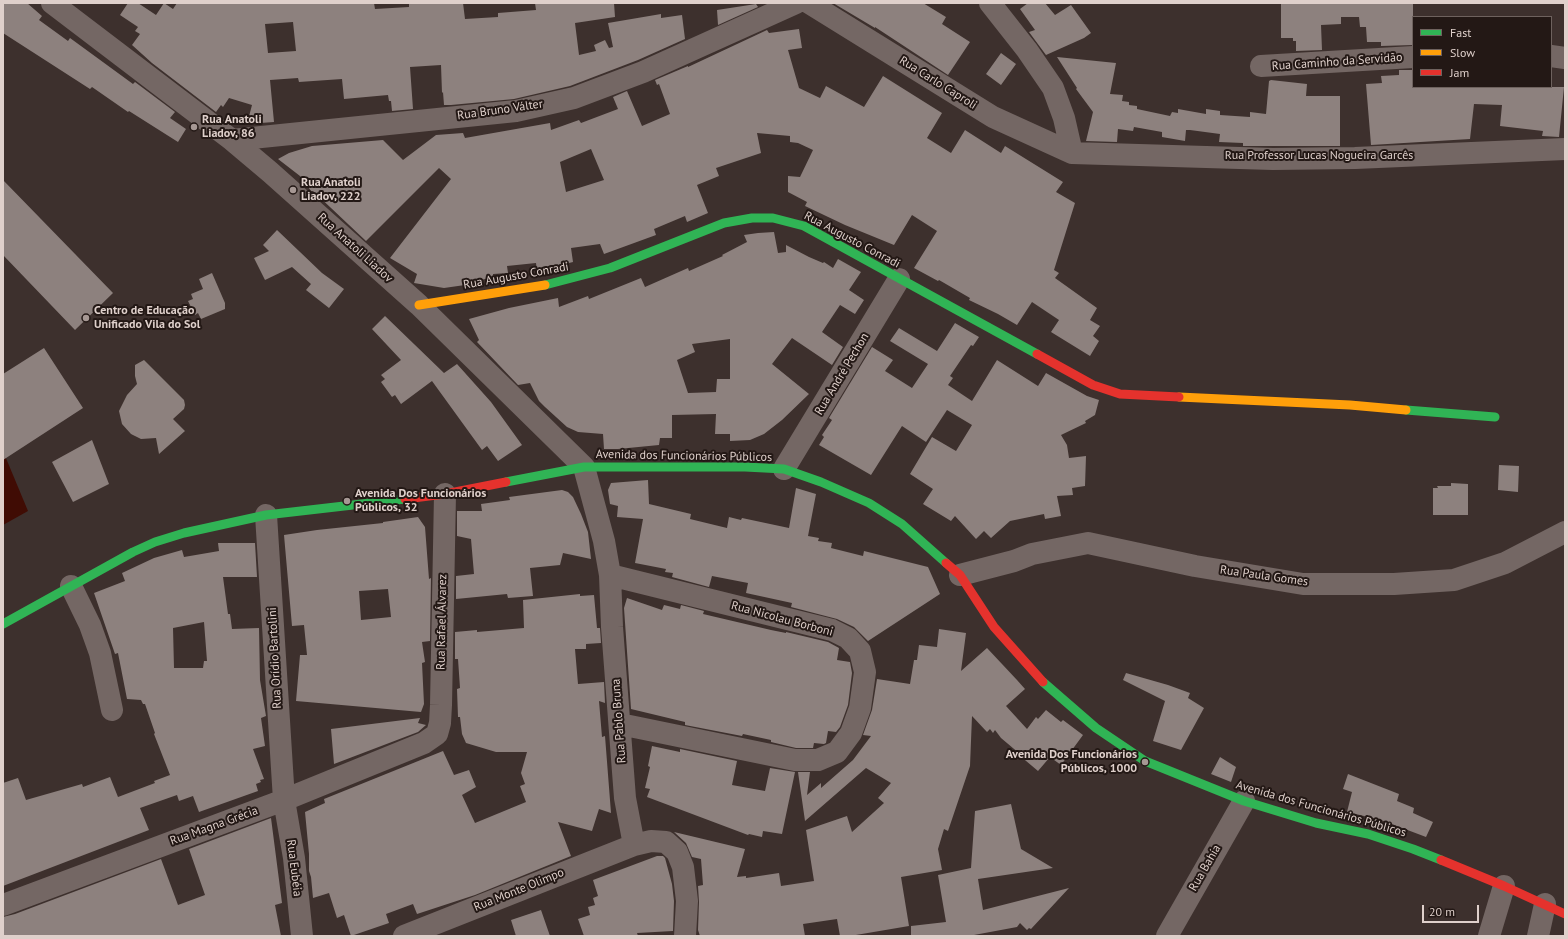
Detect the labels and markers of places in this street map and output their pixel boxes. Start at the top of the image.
place label: Rua Anatoli Liadov, 86 [202,113,262,141]
marker: Rua Anatoli Liadov, 86 [189,122,199,132]
place label: Rua Anatoli Liadov, 222 [301,176,361,204]
marker: Rua Anatoli Liadov, 222 [288,185,298,195]
place label: Centro de Educação Unificado Vila do Sol [94,304,200,332]
marker: Centro de Educação Unificado Vila do Sol [81,313,91,323]
place label: Avenida Dos Funcionários Públicos, 32 [355,487,486,515]
marker: Avenida Dos Funcionários Públicos, 32 [342,496,352,506]
place label: Avenida Dos Funcionários Públicos, 1000 [1006,748,1137,776]
marker: Avenida Dos Funcionários Públicos, 1000 [1140,757,1150,767]

